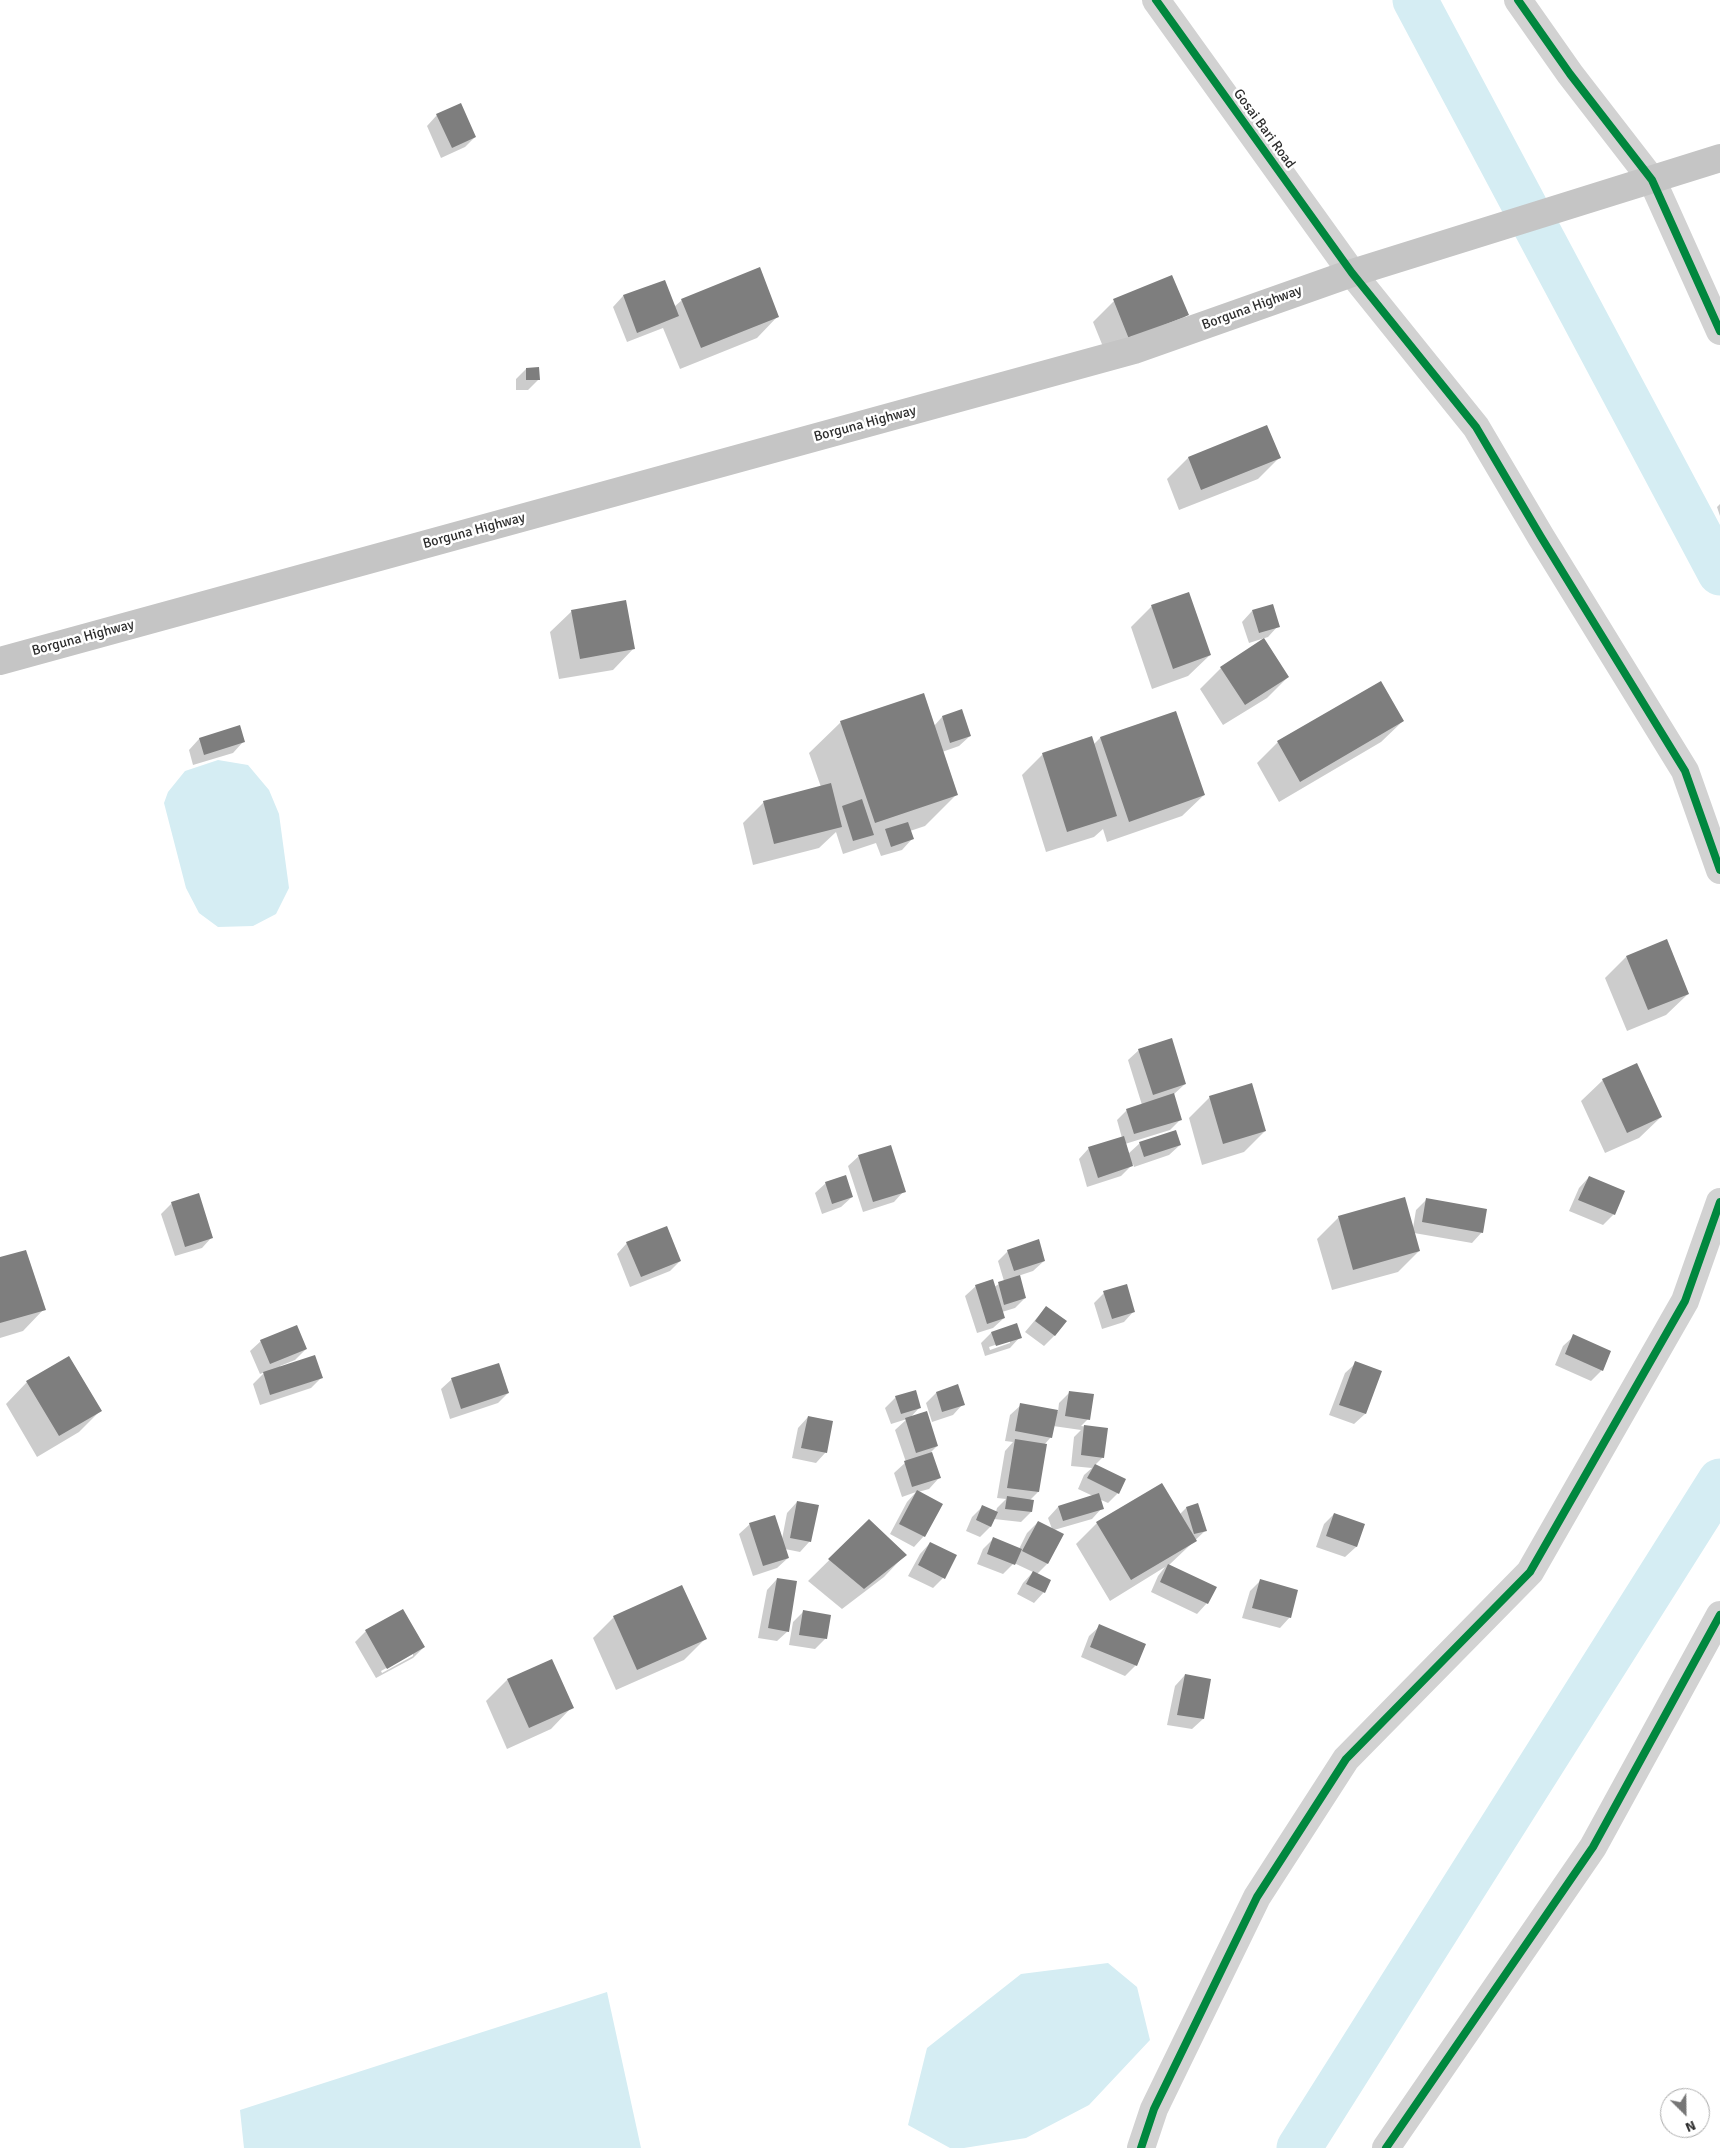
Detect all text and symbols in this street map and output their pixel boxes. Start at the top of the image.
street label: Gosai Bari Road [1230,86,1298,172]
street label: Borguna Highway [1200,282,1304,334]
street label: Borguna Highway [812,402,918,446]
street label: Borguna Highway [421,509,527,553]
street label: Borguna Highway [30,616,136,660]
north arrow [1660,2088,1710,2138]
text: N [1683,2117,1698,2136]

